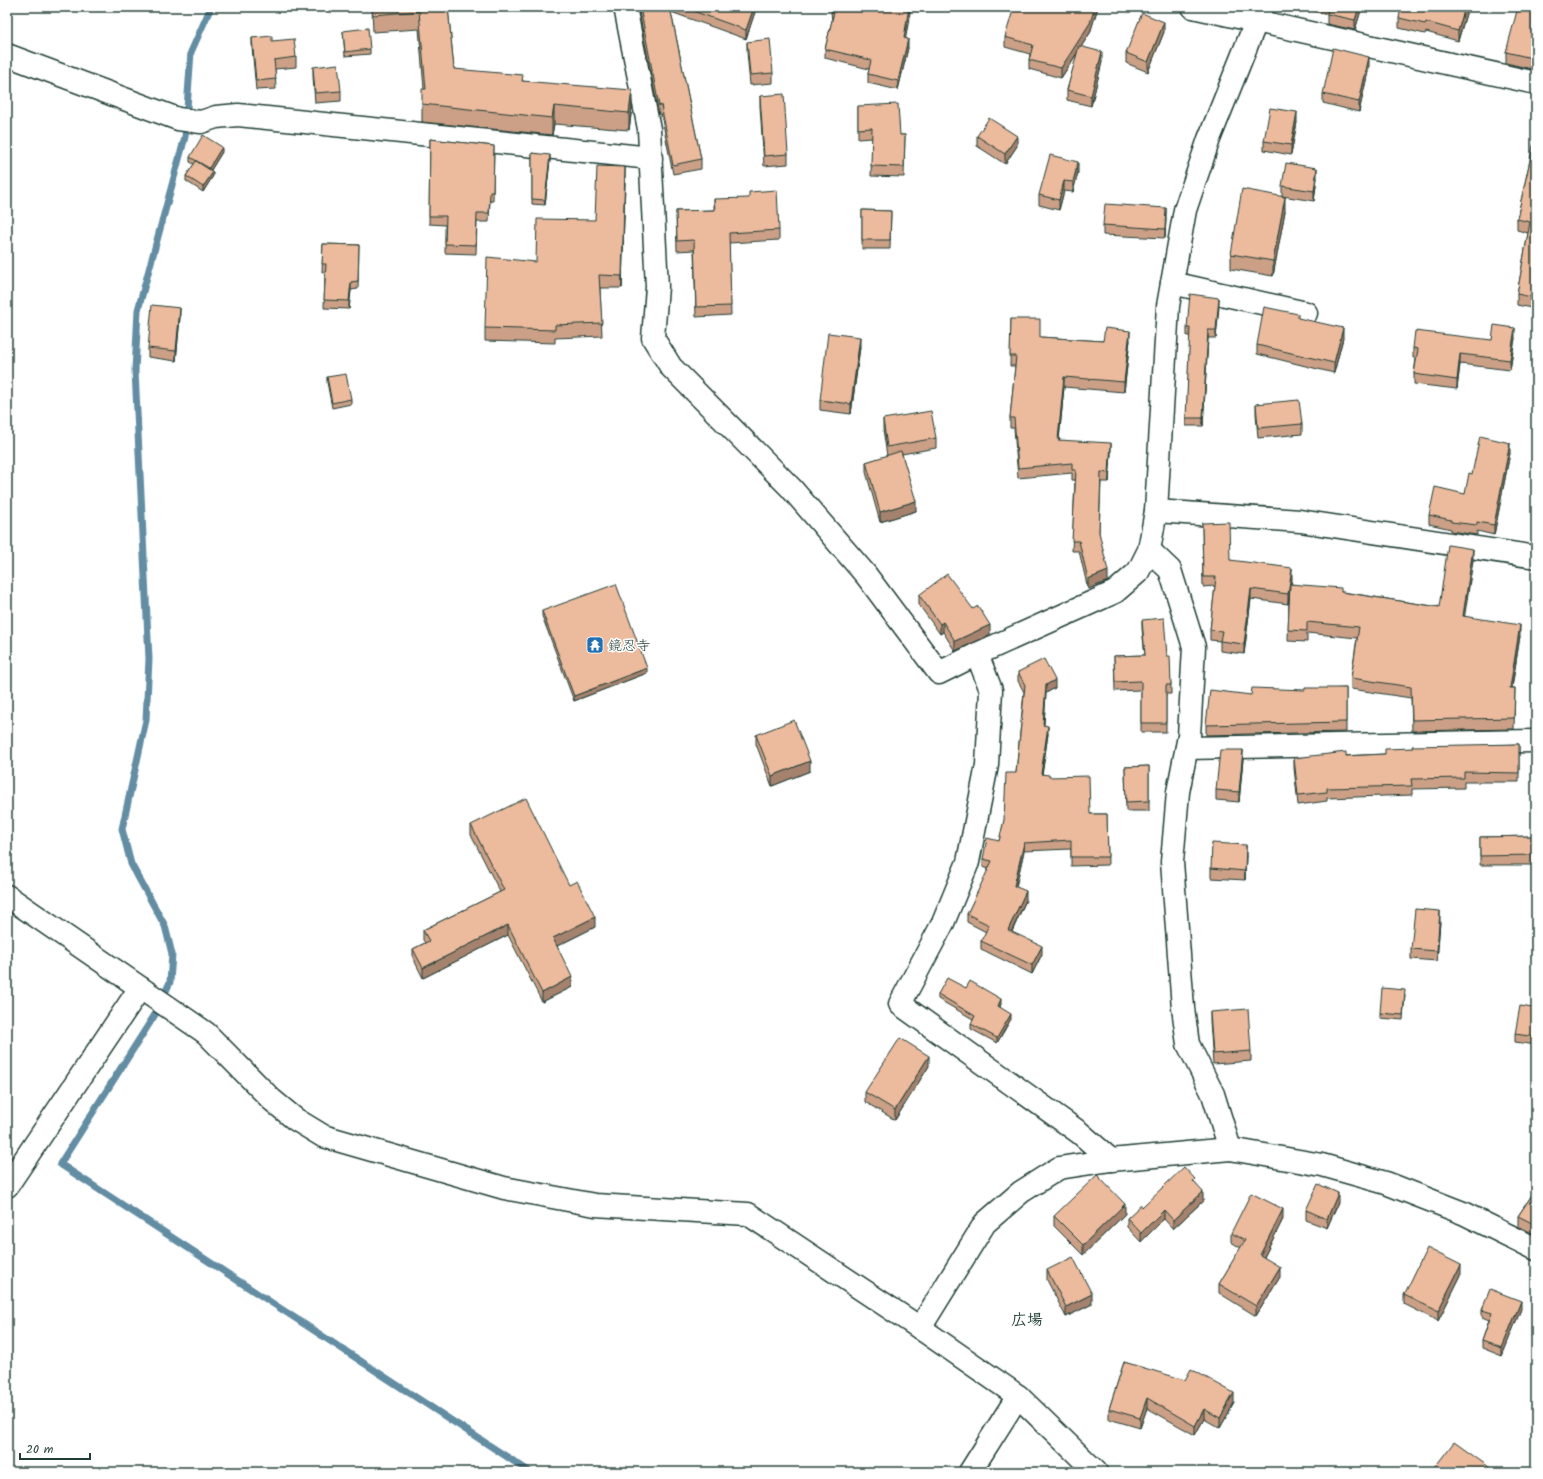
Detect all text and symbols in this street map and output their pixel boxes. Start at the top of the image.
temple icon: 鏡忍寺 [585,635,605,655]
place label: 鏡忍寺 [608,635,650,657]
district label: 広場 [1011,1308,1043,1333]
scale bar [20,1435,90,1461]
text: 20 m [26,1440,54,1459]

